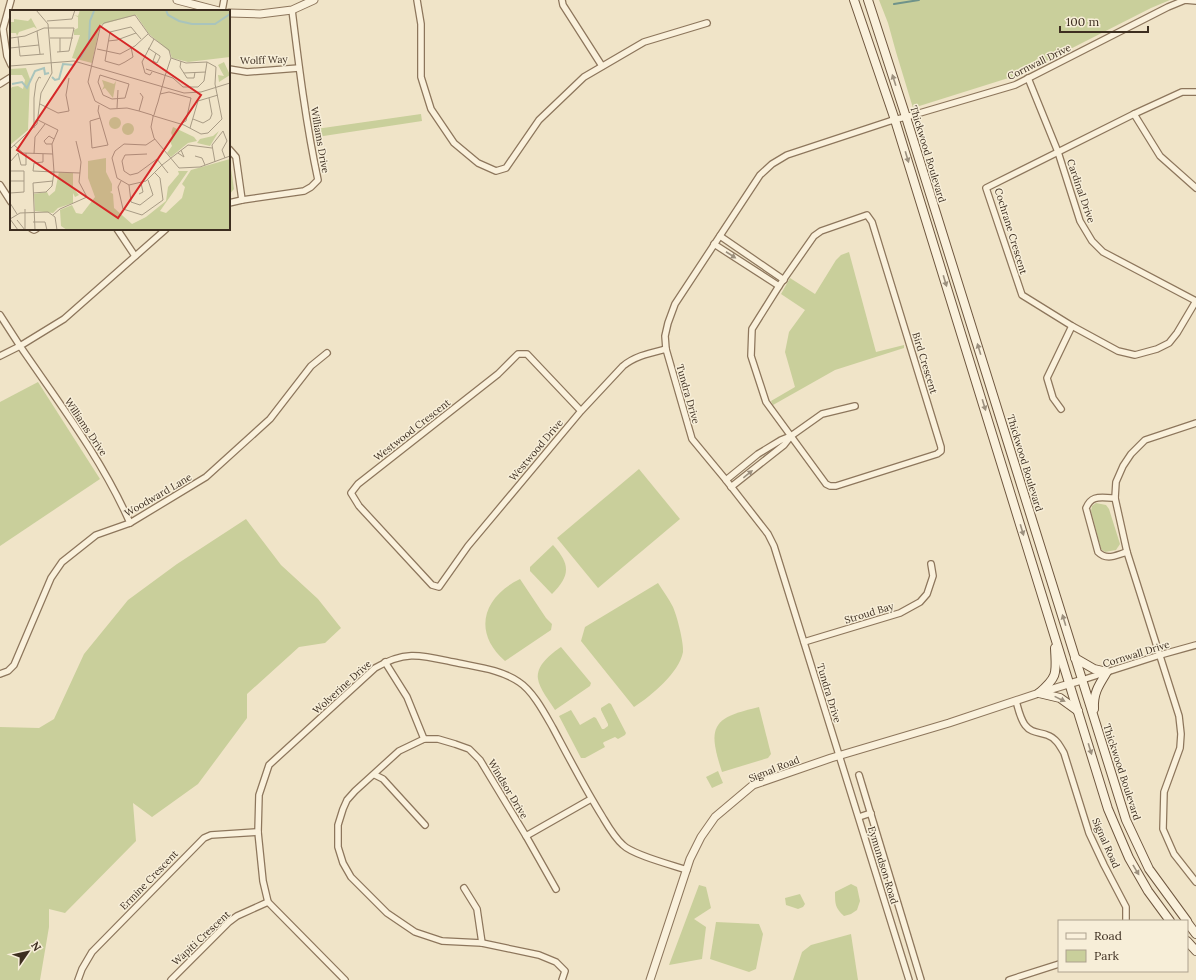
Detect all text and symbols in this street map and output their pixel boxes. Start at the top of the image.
scale bar [1060,8,1148,34]
inset map [10,10,230,230]
text: 100 m [1066,14,1099,29]
street label: Cornwall Drive [1005,41,1073,83]
street label: Wolff Way [240,53,289,67]
one-way arrow [891,74,897,86]
street label: Thickwood Boulevard [907,104,949,204]
street label: Williams Drive [308,106,332,175]
one-way arrow [904,151,910,163]
street label: Cardinal Drive [1064,157,1098,225]
street label: Cochrane Crescent [992,186,1030,276]
one-way arrow [726,251,736,259]
one-way arrow [942,276,948,288]
street label: Bird Crescent [909,331,941,395]
one-way arrow [976,343,982,355]
street label: Tundra Drive [673,363,703,426]
street label: Williams Drive [62,396,111,459]
street label: Westwood Crescent [371,396,453,464]
one-way arrow [981,400,987,412]
street label: Thickwood Boulevard [1004,413,1046,513]
street label: Westwood Drive [506,416,566,484]
street label: Woodward Lane [122,470,195,520]
one-way arrow [742,470,753,479]
one-way arrow [1019,524,1025,536]
street label: Stroud Bay [843,599,896,627]
one-way arrow [1061,614,1067,626]
street label: Cornwall Drive [1101,637,1172,670]
street label: Wolverine Drive [310,657,375,717]
street label: Tundra Drive [814,662,844,725]
one-way arrow [1054,696,1066,702]
street label: Thickwood Boulevard [1100,722,1144,822]
one-way arrow [1087,743,1093,755]
street label: Signal Road [747,753,801,785]
street label: Windsor Drive [485,757,531,822]
street label: Signal Road [1089,816,1123,870]
street label: Eymundson Road [865,824,901,906]
street label: Ermine Crescent [117,847,181,913]
one-way arrow [1132,864,1139,876]
street label: Wapiti Crescent [169,908,233,968]
legend [1058,920,1188,972]
text: Road [1094,928,1122,943]
north arrow [8,932,48,972]
text: N [28,939,45,954]
text: Park [1094,948,1120,963]

